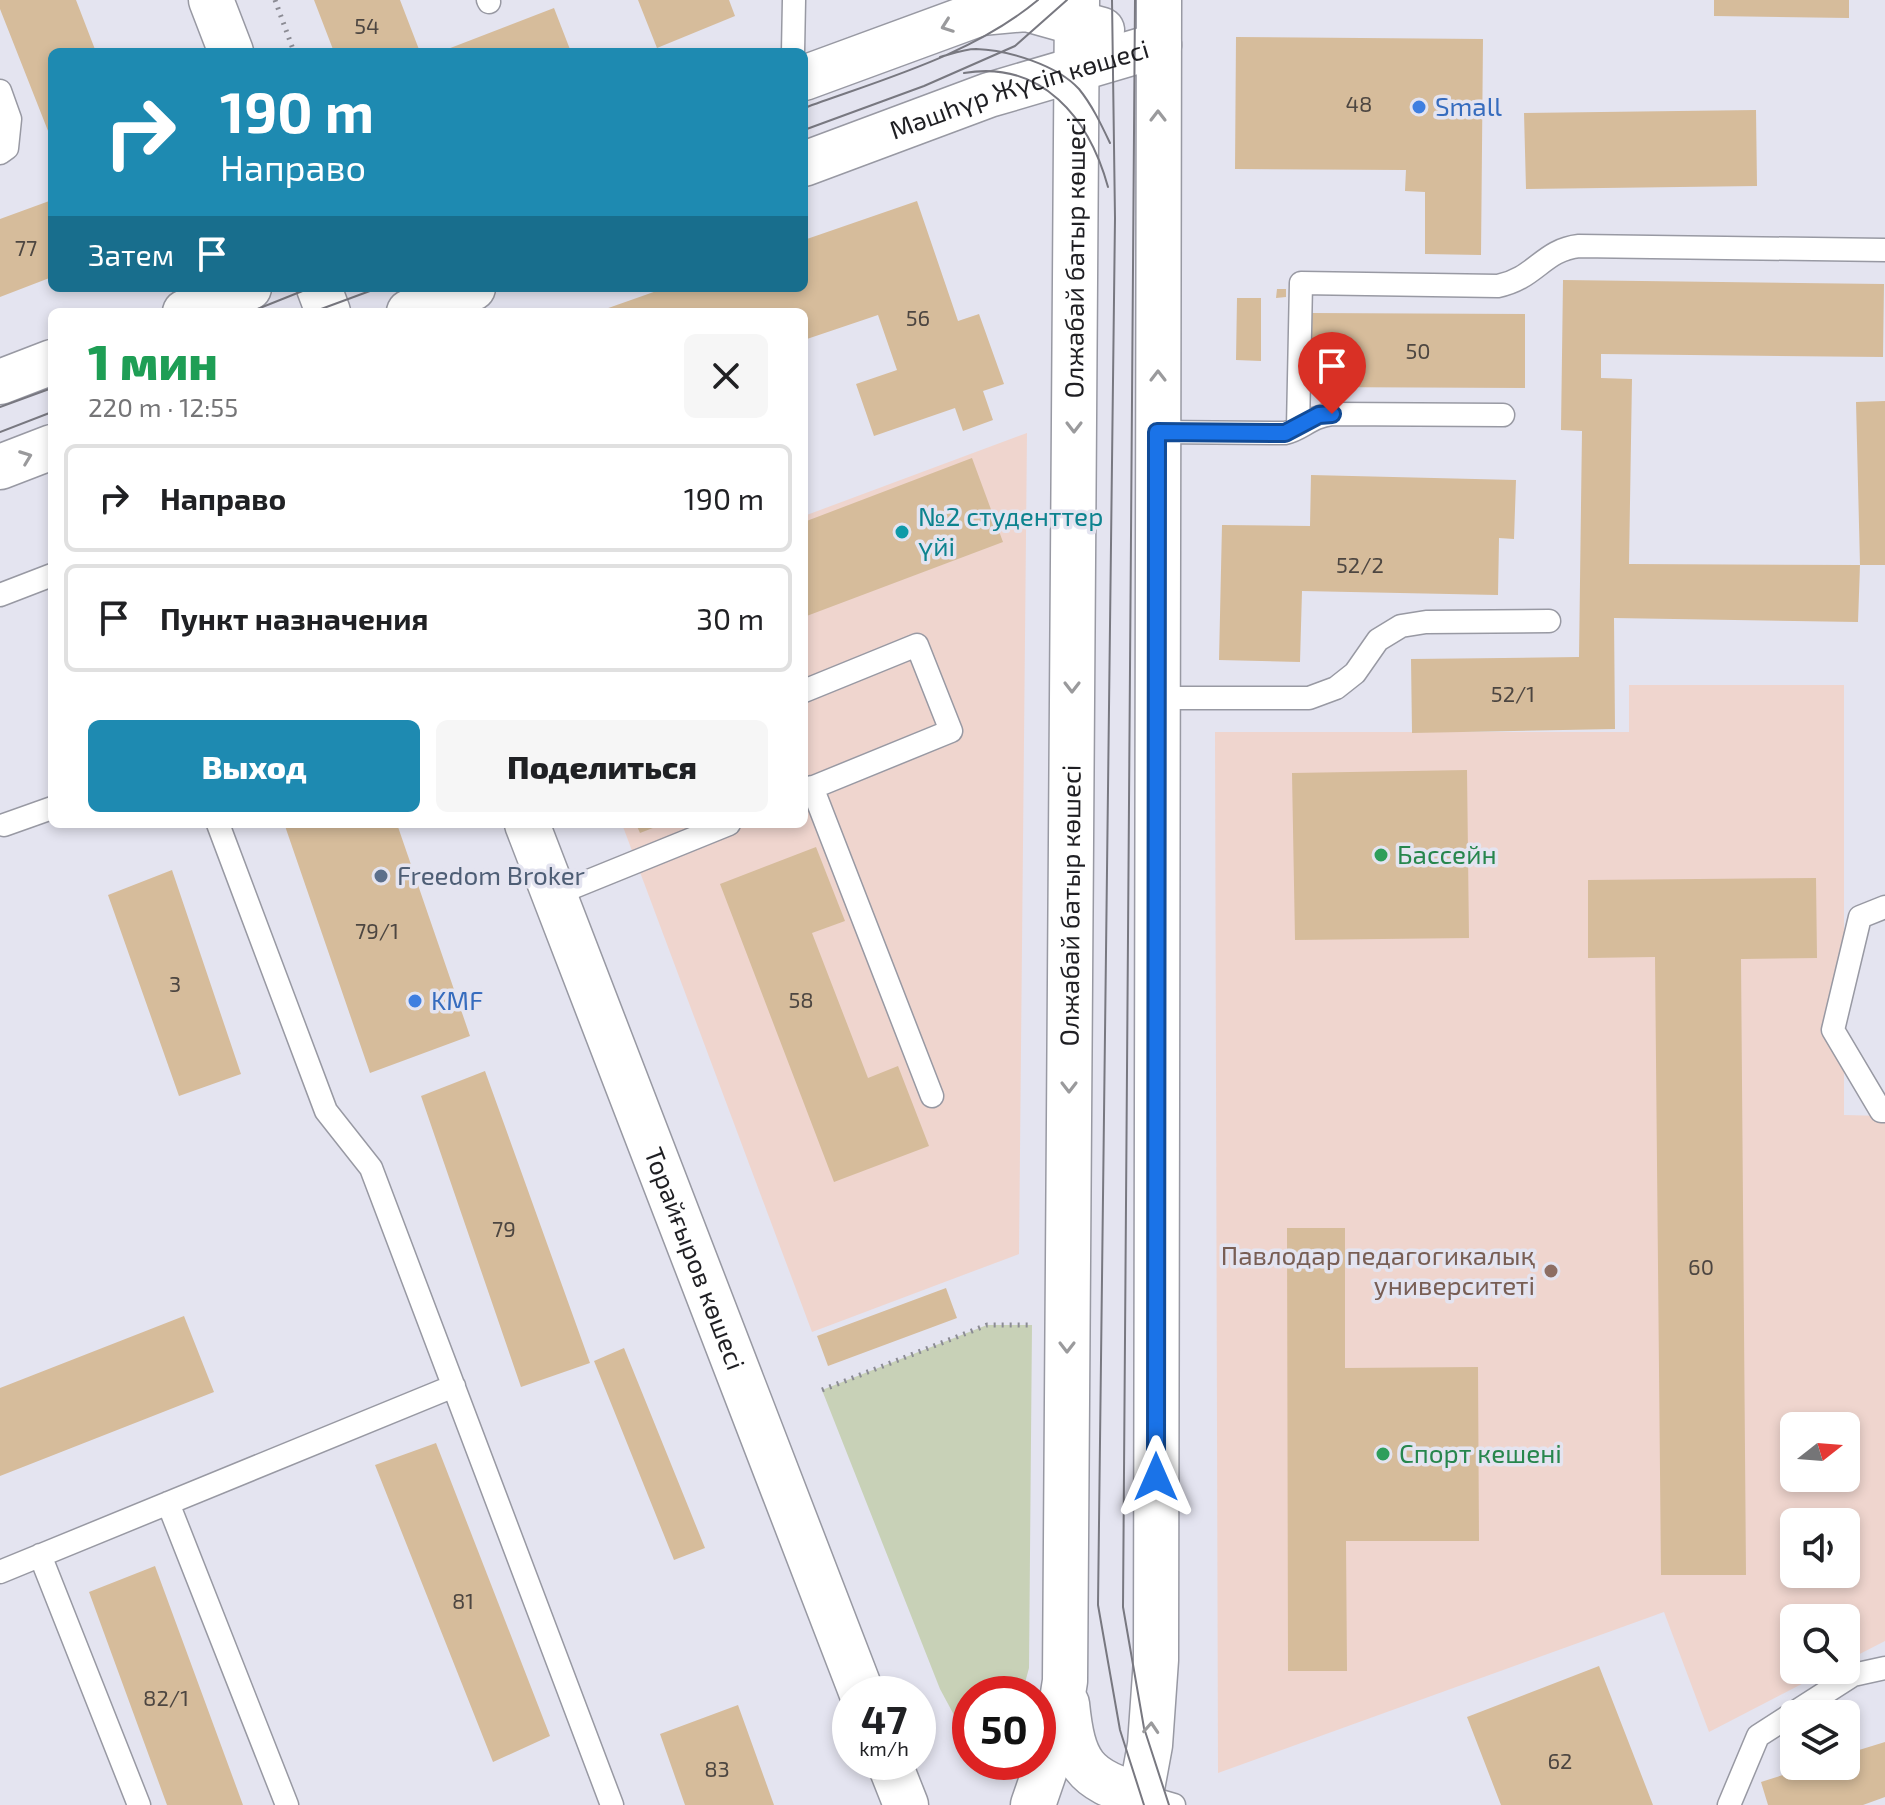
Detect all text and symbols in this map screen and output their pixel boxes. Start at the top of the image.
house number: 54 [354,12,380,38]
one-way arrow [941,16,955,32]
street label: Мәшһүр Жүсіп көшесі [885,32,1152,145]
text: 190 m [220,77,374,144]
icon: right [88,80,192,184]
house number: 48 [1346,90,1372,116]
place label: Small [1435,90,1502,121]
marker: Small [1410,98,1428,116]
one-way arrow [1150,109,1167,122]
street label: Олжабай батыр көшесі [1057,117,1090,399]
text: Направо [220,145,366,188]
icon: arrive [190,232,234,276]
house number: 77 [15,234,37,260]
text: Затем [88,236,174,272]
house number: 56 [906,304,930,330]
text: 1 мин [88,332,218,390]
pin [1298,332,1366,414]
button: close [684,334,768,418]
house number: 50 [1405,337,1431,363]
icon: arrive [1310,344,1354,388]
one-way arrow [1149,369,1166,382]
text: 220 m · 12:55 [88,391,238,422]
one-way arrow [1065,421,1083,434]
one-way arrow [18,450,32,467]
icon: right [92,476,136,520]
text: Направо [160,480,286,516]
text: 190 m [684,480,764,516]
place label: №2 студенттер үйі [918,500,1103,561]
marker: №2 студенттер үйі [893,523,911,541]
house number: 52/2 [1336,551,1384,577]
icon: arrive [92,596,136,640]
text: Пункт назначения [160,600,428,636]
text: 30 m [696,600,764,636]
house number: 52/1 [1491,680,1535,706]
one-way arrow [1063,681,1081,694]
button: Выход [88,720,420,812]
button: Поделиться [436,720,768,812]
street label: Олжабай батыр көшесі [1053,765,1086,1047]
place label: Бассейн [1397,838,1497,869]
marker: Бассейн [1372,846,1390,864]
place label: Freedom Broker [397,859,585,890]
marker: Freedom Broker [372,867,390,885]
house number: 79/1 [355,917,399,943]
house number: 3 [169,970,181,996]
place label: KMF [431,984,483,1015]
house number: 58 [788,986,814,1012]
marker: KMF [406,992,424,1010]
one-way arrow [1060,1081,1078,1094]
street label: Торайғыров көшесі [639,1143,753,1374]
house number: 79 [492,1215,516,1241]
place label: Павлодар педагогикалық университеті [1221,1239,1536,1301]
house number: 60 [1688,1253,1714,1279]
marker: Павлодар педагогикалық университеті [1542,1262,1560,1280]
one-way arrow [1058,1341,1076,1354]
north arrow [1780,1412,1860,1492]
map controls [1780,1412,1860,1780]
position arrow [1114,1435,1198,1519]
place label: Спорт кешені [1399,1437,1562,1468]
marker: Спорт кешені [1374,1445,1392,1463]
button: sound [1780,1508,1860,1588]
house number: 81 [452,1587,474,1613]
button: search [1780,1604,1860,1684]
speed limit sign: 50 [952,1676,1056,1780]
house number: 82/1 [143,1684,189,1710]
text: 47 [861,1694,907,1742]
button: layers [1780,1700,1860,1780]
one-way arrow [1142,1721,1159,1734]
text: km/h [859,1736,909,1760]
house number: 62 [1548,1747,1572,1773]
house number: 83 [704,1755,730,1781]

